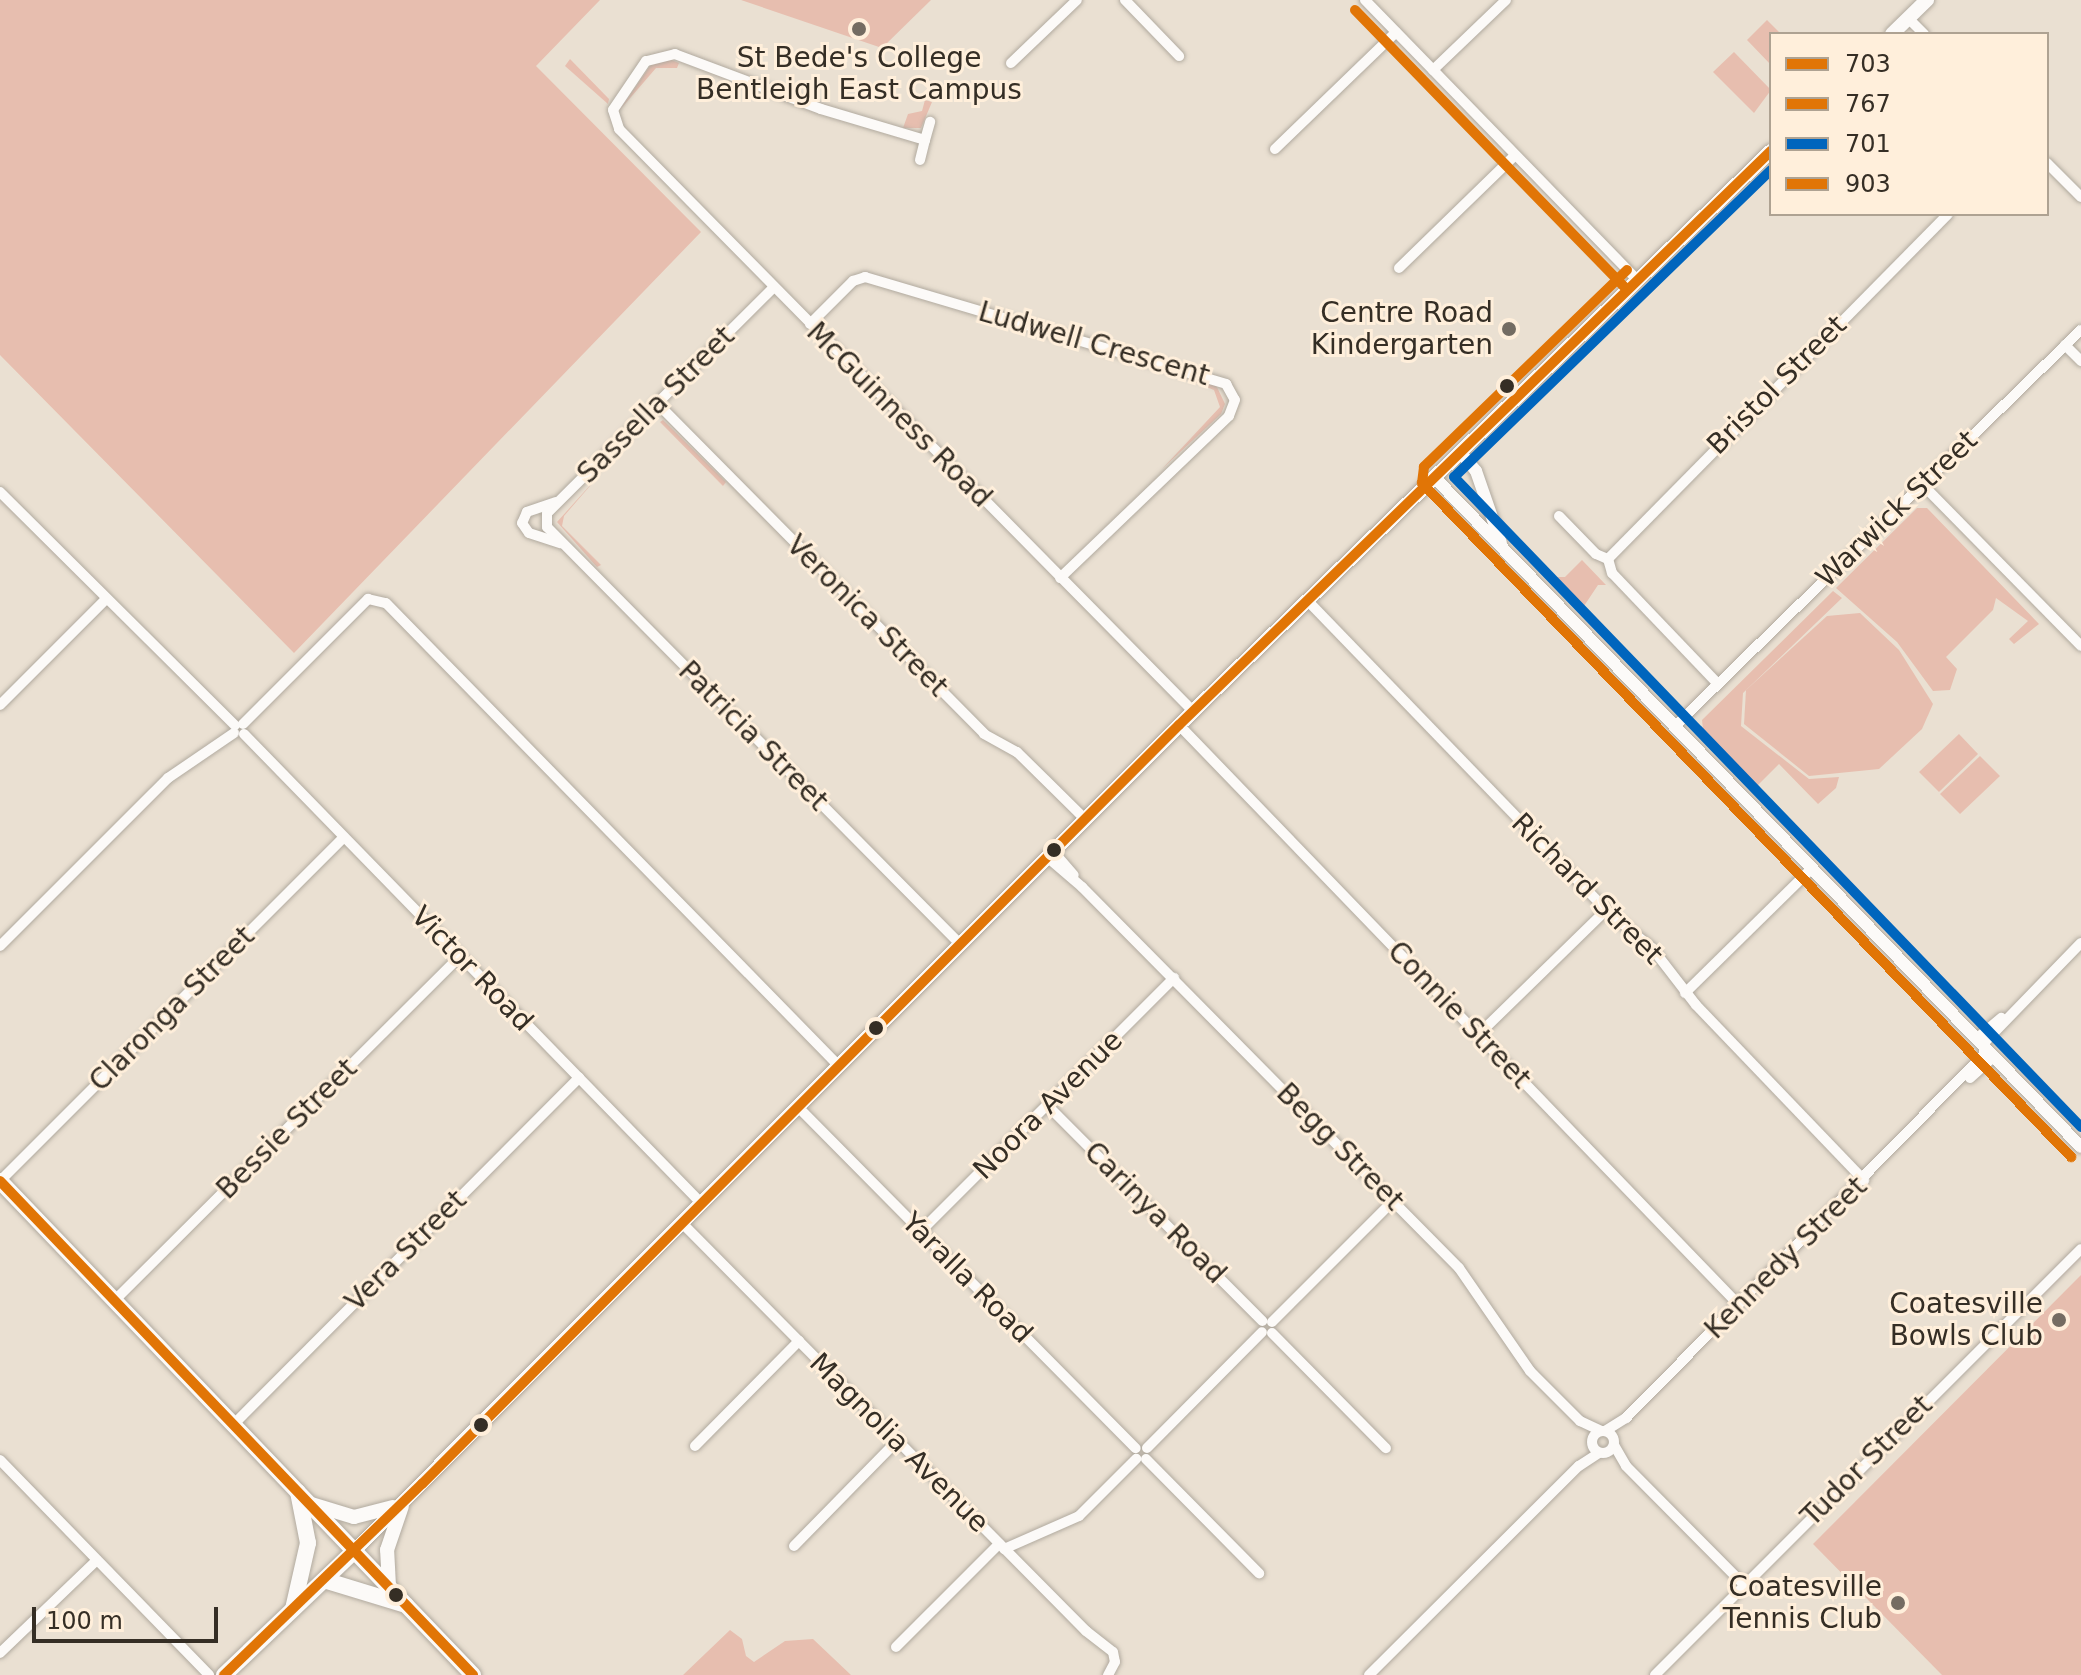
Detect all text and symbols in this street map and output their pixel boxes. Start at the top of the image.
marker: St Bede's College Bentleigh East Campus [850,20,868,38]
legend [1769,32,2049,216]
place label: St Bede's College Bentleigh East Campus [696,41,1022,107]
text: 703 [1845,50,1891,78]
text: 767 [1845,90,1891,118]
text: 701 [1845,130,1891,158]
text: 903 [1845,170,1891,198]
street label: Ludwell Crescent [975,295,1213,393]
place label: Centre Road Kindergarten [1311,296,1493,362]
street label: Bristol Street [1700,308,1854,462]
street label: McGuinness Road [799,315,999,515]
street label: Sassella Street [571,320,741,490]
marker: Centre Road Kindergarten [1500,320,1518,338]
unlabelled marker [1499,378,1515,394]
street label: Warwick Street [1809,424,1985,594]
street label: Veronica Street [779,528,955,704]
street label: Patricia Street [671,654,835,818]
street label: Richard Street [1504,806,1670,972]
unlabelled marker [1046,842,1062,858]
street label: Victor Road [404,900,540,1038]
street label: Claronga Street [83,920,261,1098]
street label: Connie Street [1381,935,1537,1095]
unlabelled marker [868,1020,884,1036]
street label: Noora Avenue [967,1024,1129,1186]
street label: Bessie Street [210,1052,364,1206]
street label: Begg Street [1269,1076,1411,1218]
street label: Carinya Road [1077,1135,1233,1291]
street label: Kennedy Street [1698,1170,1874,1346]
street label: Vera Street [339,1184,473,1318]
street label: Yaralla Road [895,1206,1039,1350]
place label: Coatesville Bowls Club [1889,1287,2043,1353]
marker: Coatesville Bowls Club [2050,1311,2068,1329]
street label: Magnolia Avenue [802,1346,996,1540]
street label: Tudor Street [1795,1389,1939,1533]
unlabelled marker [473,1417,489,1433]
place label: Coatesville Tennis Club [1723,1570,1882,1636]
unlabelled marker [388,1587,404,1603]
scale bar [36,1591,222,1641]
marker: Coatesville Tennis Club [1889,1594,1907,1612]
text: 100 m [46,1607,123,1635]

